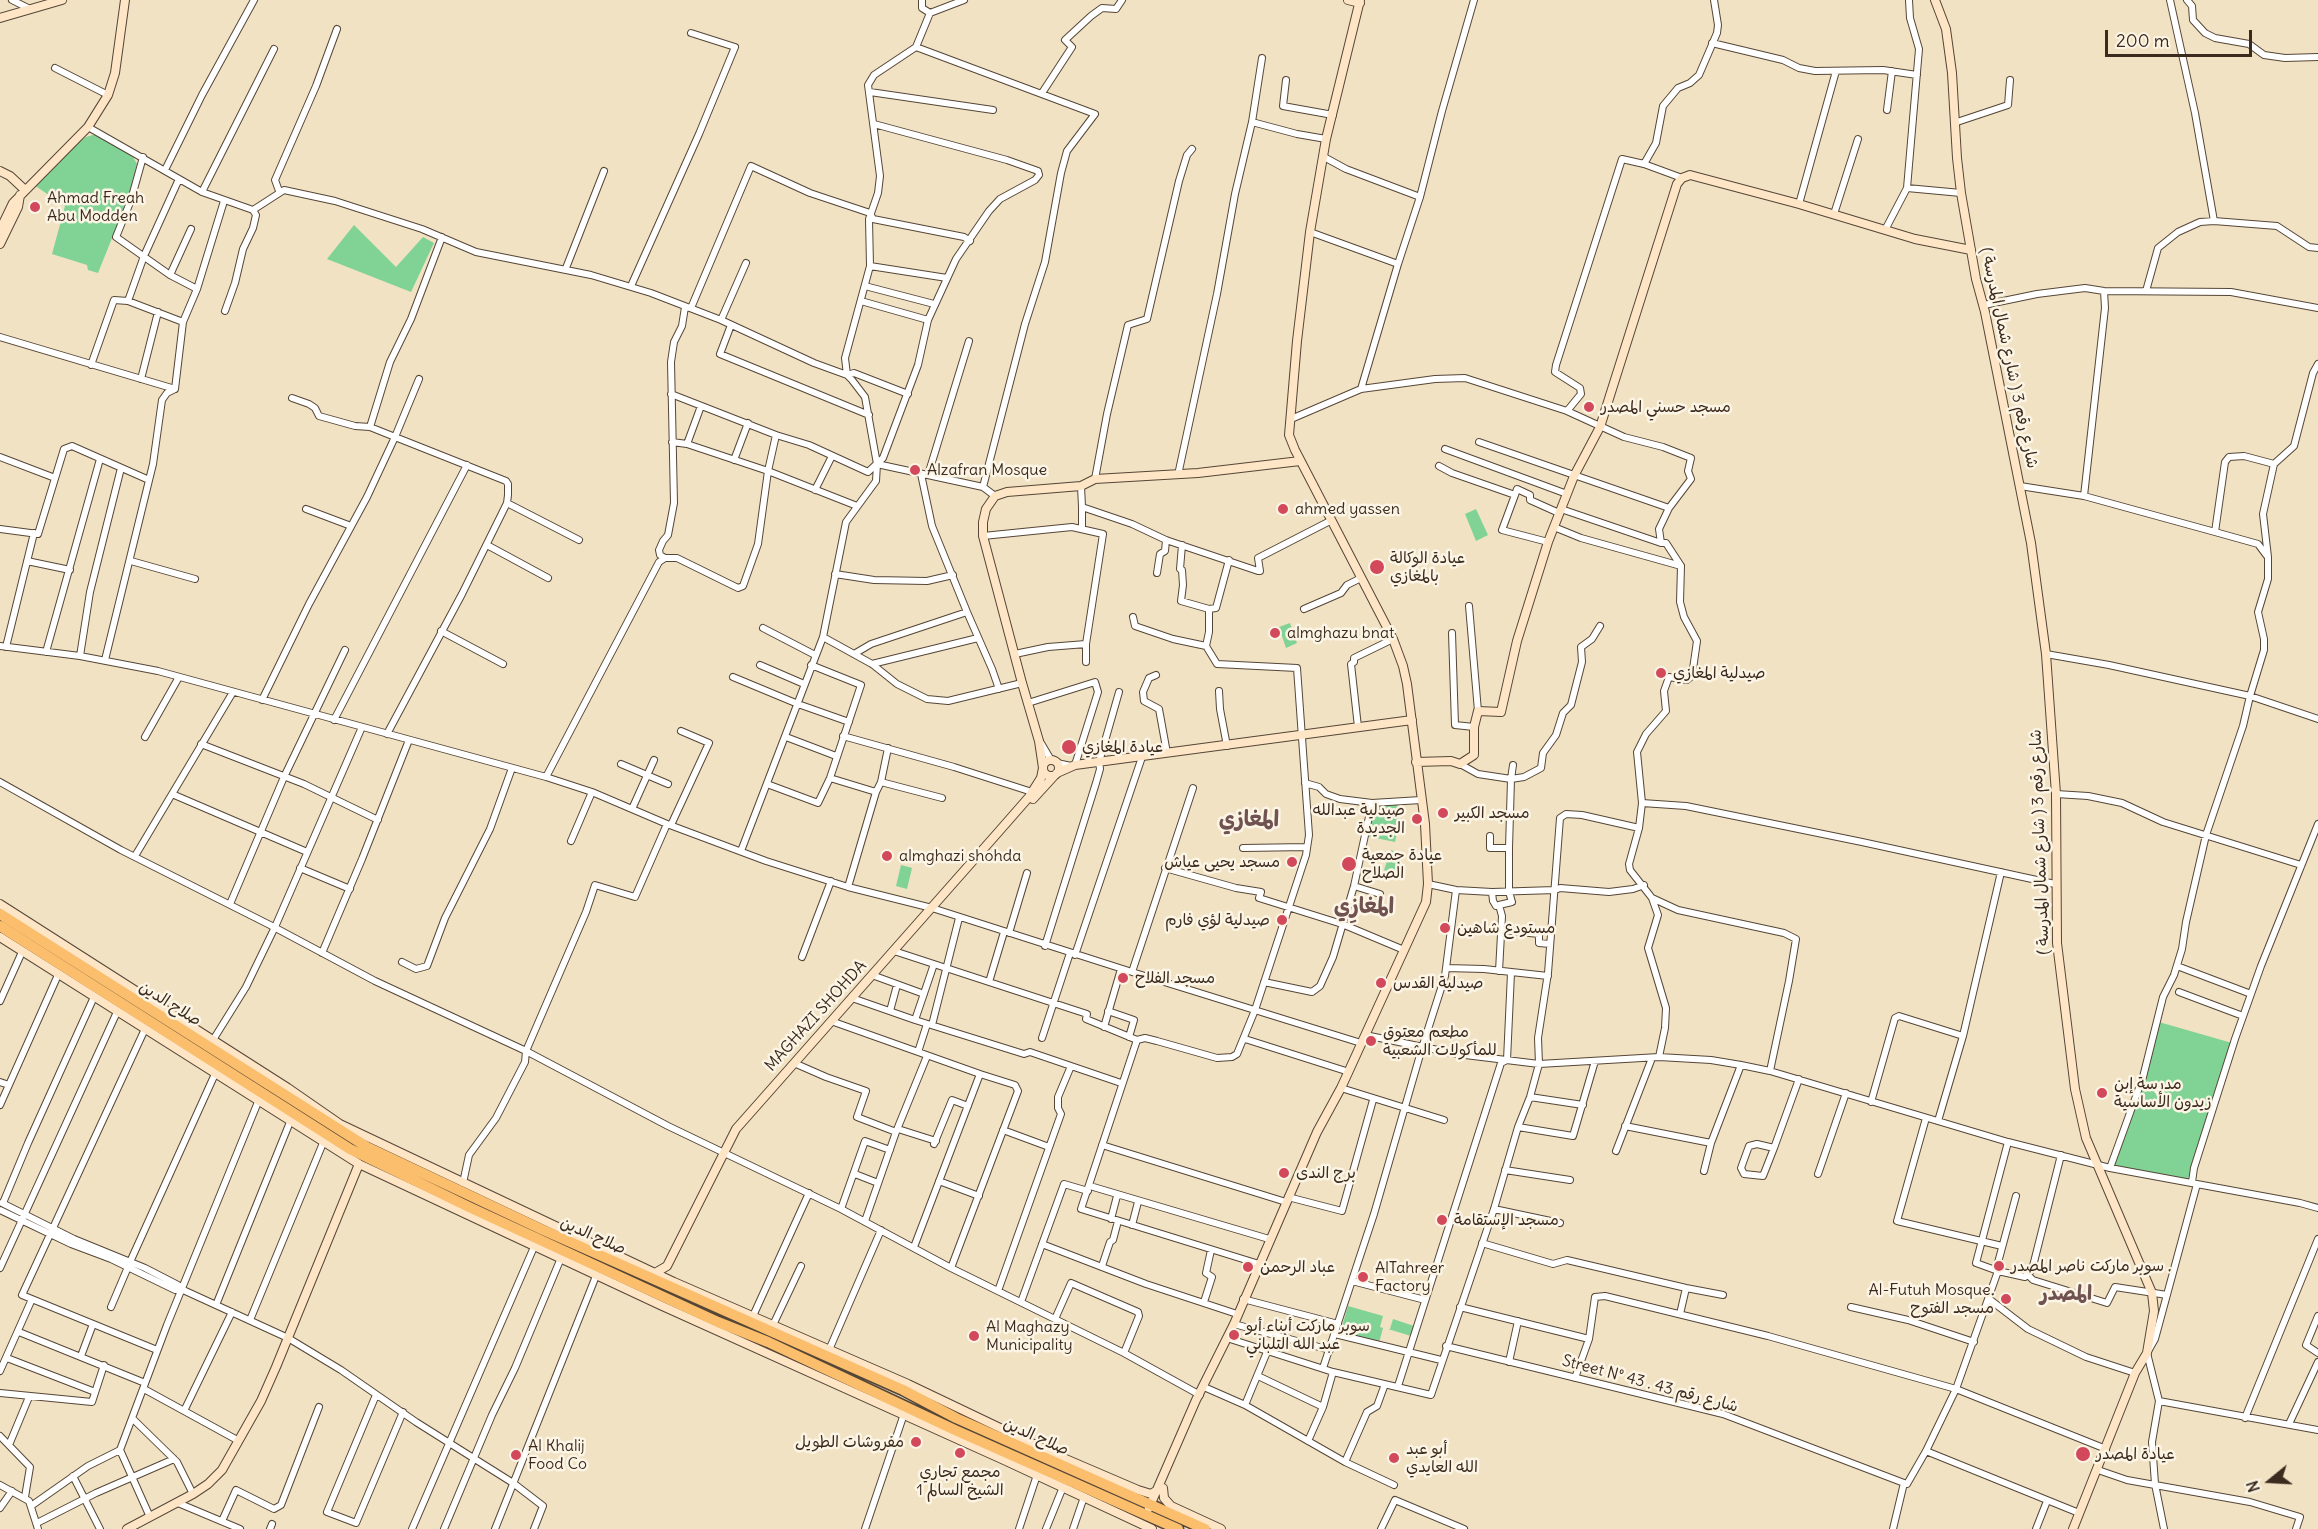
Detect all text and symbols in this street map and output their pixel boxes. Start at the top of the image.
scale bar [2108,18,2255,56]
text: 200 m [2116,29,2170,52]
place label: Ahmad Freah Abu Modden [47,188,144,226]
marker: Ahmad Freah Abu Modden [28,200,42,214]
street label: شارع رقم 3 ( شارع شمال المدرسة ) [1976,246,2042,470]
place label: مسجد حسني المصدر [1601,397,1731,417]
marker: مسجد حسني المصدر [1582,400,1596,414]
place label: Alzafran Mosque [927,460,1047,480]
marker: Alzafran Mosque [908,463,922,477]
place label: ahmed yassen [1295,499,1400,519]
marker: ahmed yassen [1276,502,1290,516]
place label: عيادة الوكالة بالمغازي [1390,548,1465,586]
marker: عيادة الوكالة بالمغازي [1368,558,1386,576]
place label: almghazu bnat [1287,623,1394,643]
marker: almghazu bnat [1268,626,1282,640]
place label: صيدلية المغازي [1673,663,1766,683]
marker: صيدلية المغازي [1654,666,1668,680]
street label: شارع رقم 3 ( شارع شمال المدرسة ) [2026,729,2054,955]
place label: عيادة المغازي [1082,737,1163,757]
marker: عيادة المغازي [1060,738,1078,756]
place label: صيدلية عبدالله الجديدة [1313,800,1405,838]
place label: مسجد الكبير [1455,803,1530,823]
marker: مسجد الكبير [1436,806,1450,820]
district label: المغازي [1219,807,1279,833]
marker: صيدلية عبدالله الجديدة [1410,812,1424,826]
place label: عيادة جمعية الصلاح [1362,845,1442,883]
place label: almghazi shohda [899,846,1021,866]
marker: almghazi shohda [880,849,894,863]
place label: مسجد يحيى عياش [1164,852,1280,872]
marker: مسجد يحيى عياش [1285,855,1299,869]
marker: عيادة جمعية الصلاح [1340,855,1358,873]
district label: المغازِي [1334,894,1394,920]
place label: صيدلية لؤي فارم [1165,910,1270,930]
marker: صيدلية لؤي فارم [1275,913,1289,927]
place label: مستودع شاهين [1457,918,1555,938]
marker: مستودع شاهين [1438,921,1452,935]
street label: MAGHAZI SHOHDA [761,957,871,1075]
place label: مسجد الفلاح [1135,968,1215,988]
marker: مسجد الفلاح [1116,971,1130,985]
place label: صيدلية القدس [1393,973,1483,993]
marker: صيدلية القدس [1374,976,1388,990]
street label: صلاح الدين [135,977,205,1031]
place label: مطعم معتوق للمأكولات الشعبية [1383,1022,1497,1060]
marker: مطعم معتوق للمأكولات الشعبية [1364,1034,1378,1048]
place label: مدرسة إبن زيدون الأساسية [2114,1074,2212,1112]
marker: مدرسة إبن زيدون الأساسية [2095,1086,2109,1100]
place label: برج الندى [1296,1163,1356,1183]
marker: برج الندى [1277,1166,1291,1180]
place label: مسجد الإستقامة [1454,1210,1559,1230]
street label: صلاح الدين [557,1213,629,1259]
marker: مسجد الإستقامة [1435,1213,1449,1227]
place label: سوبر ماركت ناصر المصدر . [2011,1256,2171,1276]
place label: عباد الرحمن [1260,1257,1335,1277]
place label: AlTahreer Factory [1375,1258,1444,1296]
marker: سوبر ماركت ناصر المصدر . [1992,1259,2006,1273]
marker: عباد الرحمن [1241,1260,1255,1274]
marker: AlTahreer Factory [1356,1270,1370,1284]
place label: Al-Futuh Mosque. مسجد الفتوح [1869,1280,1994,1318]
district label: المصدر [2040,1282,2092,1306]
marker: Al-Futuh Mosque. مسجد الفتوح [1999,1292,2013,1306]
place label: سوبر ماركت أبناء أبو عبد الله التلباني [1246,1316,1370,1354]
place label: Al Maghazy Municipality [986,1317,1073,1355]
marker: سوبر ماركت أبناء أبو عبد الله التلباني [1227,1328,1241,1342]
marker: Al Maghazy Municipality [967,1329,981,1343]
street label: Street N° 43 . شارع رقم 43 [1560,1351,1740,1417]
street label: صلاح الدين [1000,1414,1072,1460]
place label: مفروشات الطويل [795,1432,904,1452]
marker: مفروشات الطويل [909,1435,923,1449]
place label: Al Khalij Food Co [528,1436,587,1474]
place label: أبو عبد الله العايدي [1406,1439,1478,1477]
place label: عيادة المصدر [2096,1444,2175,1464]
marker: عيادة المصدر [2074,1445,2092,1463]
marker: مجمع تجاري الشيخ السالم 1 [953,1446,967,1460]
marker: Al Khalij Food Co [509,1448,523,1462]
marker: أبو عبد الله العايدي [1387,1451,1401,1465]
north arrow [2240,1451,2300,1511]
place label: مجمع تجاري الشيخ السالم 1 [916,1462,1004,1500]
text: N [2242,1478,2264,1495]

